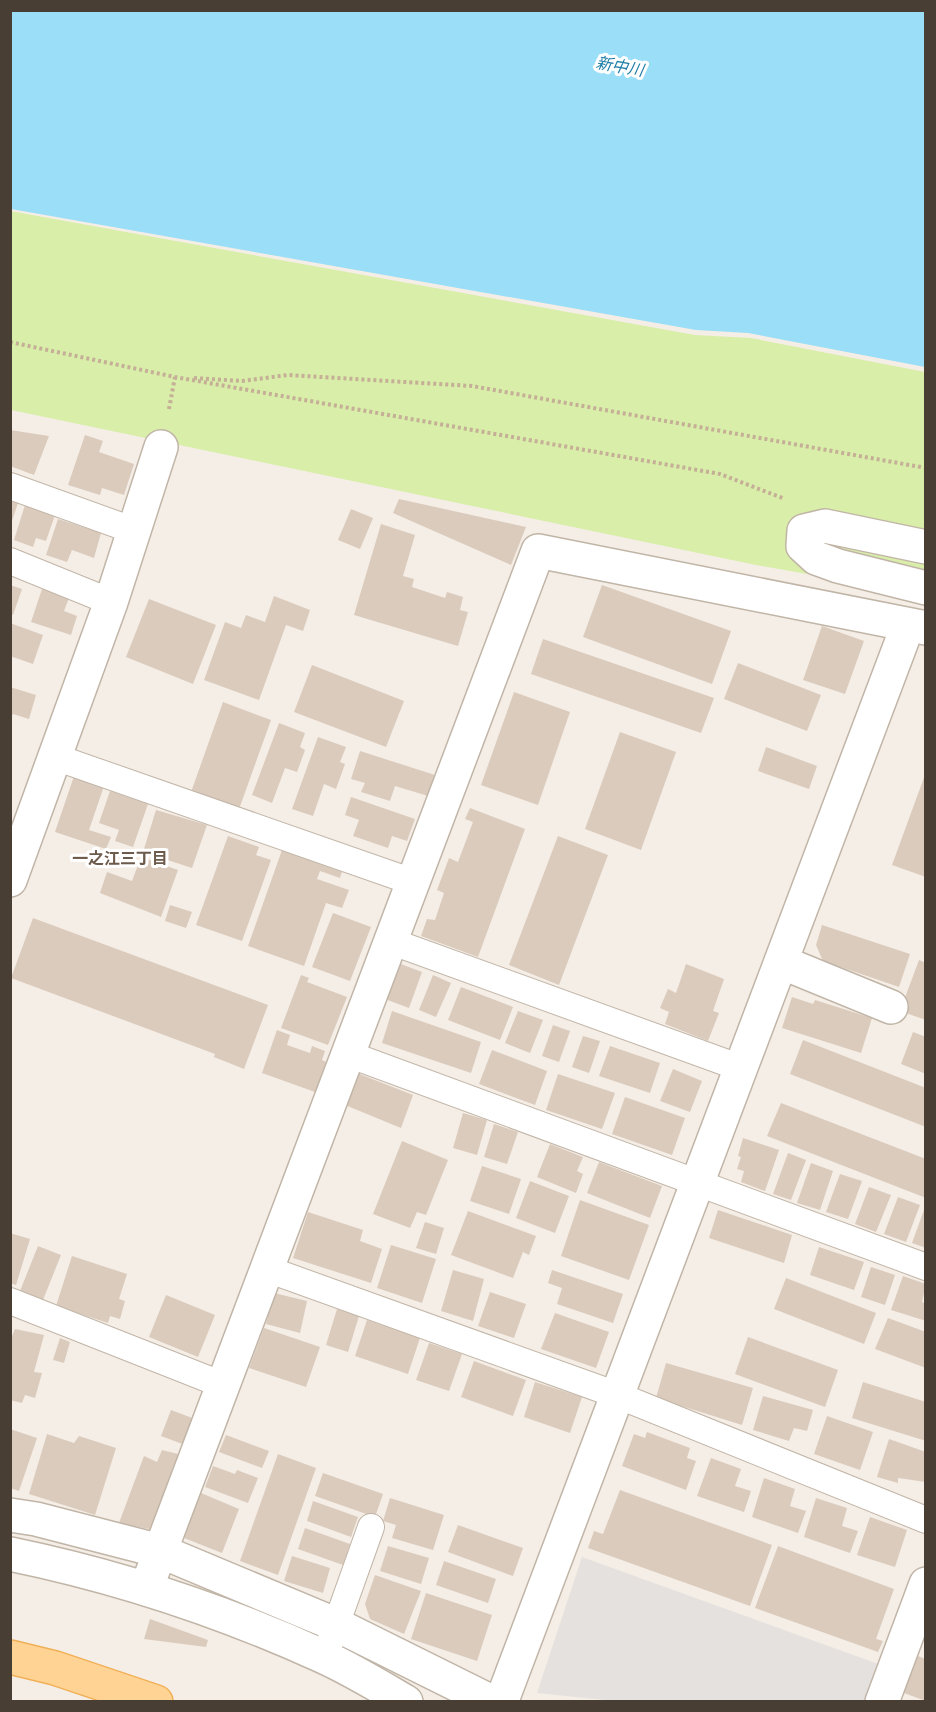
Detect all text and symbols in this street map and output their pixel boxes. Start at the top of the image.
water label: 新中川 [595,52,647,80]
district label: 一之江三丁目 [72,848,168,868]

